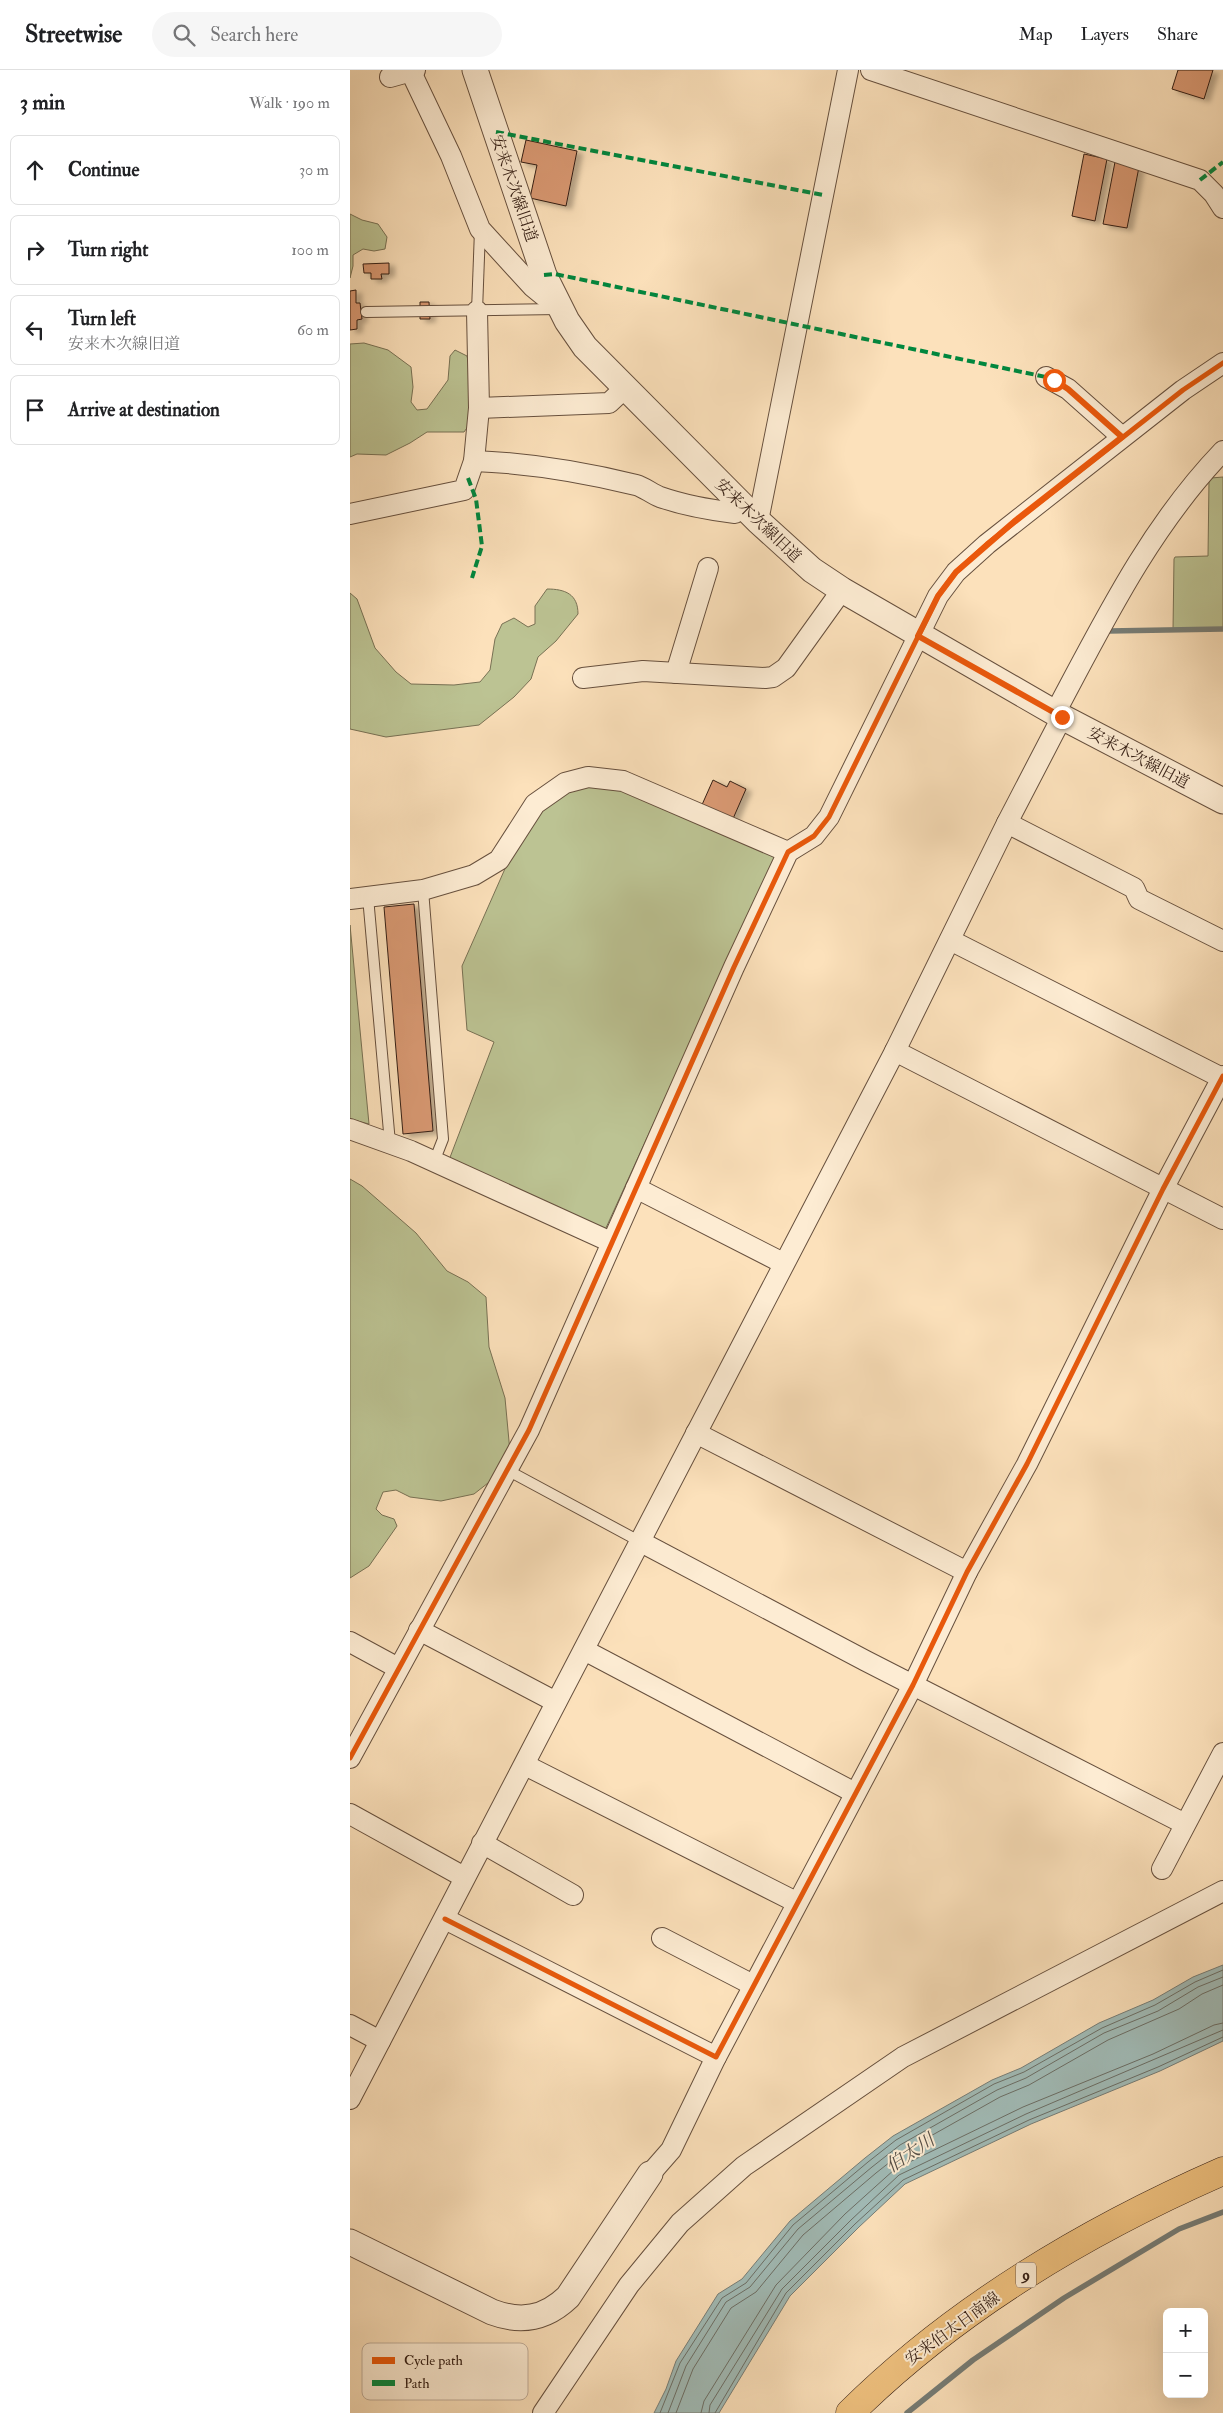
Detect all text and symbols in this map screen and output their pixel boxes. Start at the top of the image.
search box [152,12,502,57]
text: Streetwise [25,19,122,50]
icon: search [170,21,198,49]
text: Search here [210,23,298,47]
text: Map [1019,23,1053,46]
text: Layers [1081,23,1129,46]
text: Share [1157,23,1198,46]
text: 3 min [20,89,65,116]
text: Walk · 190 m [249,93,330,113]
street label: 安来木次線旧道 [486,132,542,245]
icon: ahead [21,156,49,184]
text: Continue [68,158,139,182]
text: 30 m [299,160,329,180]
icon: right [21,236,49,264]
text: Turn right [68,238,148,262]
text: 100 m [291,240,329,260]
text: Turn left [68,307,136,331]
icon: left [21,316,49,344]
text: 60 m [297,320,329,340]
text: 安来木次線旧道 [68,334,180,354]
route start [1043,369,1066,392]
icon: arrive [21,396,49,424]
text: Arrive at destination [68,398,220,422]
street label: 安来木次線旧道 [711,475,806,567]
route end [1051,706,1074,729]
street label: 安来木次線旧道 [1084,723,1193,793]
water label: 伯太川 [881,2128,941,2178]
road number: 9 [1016,2262,1036,2288]
street label: 安来伯太日南線 [901,2288,1004,2370]
map controls [1163,2308,1208,2398]
button: + [1163,2308,1208,2353]
legend [362,2343,528,2400]
text: Cycle path [404,2352,464,2370]
button: − [1163,2353,1208,2398]
text: Path [404,2375,430,2392]

